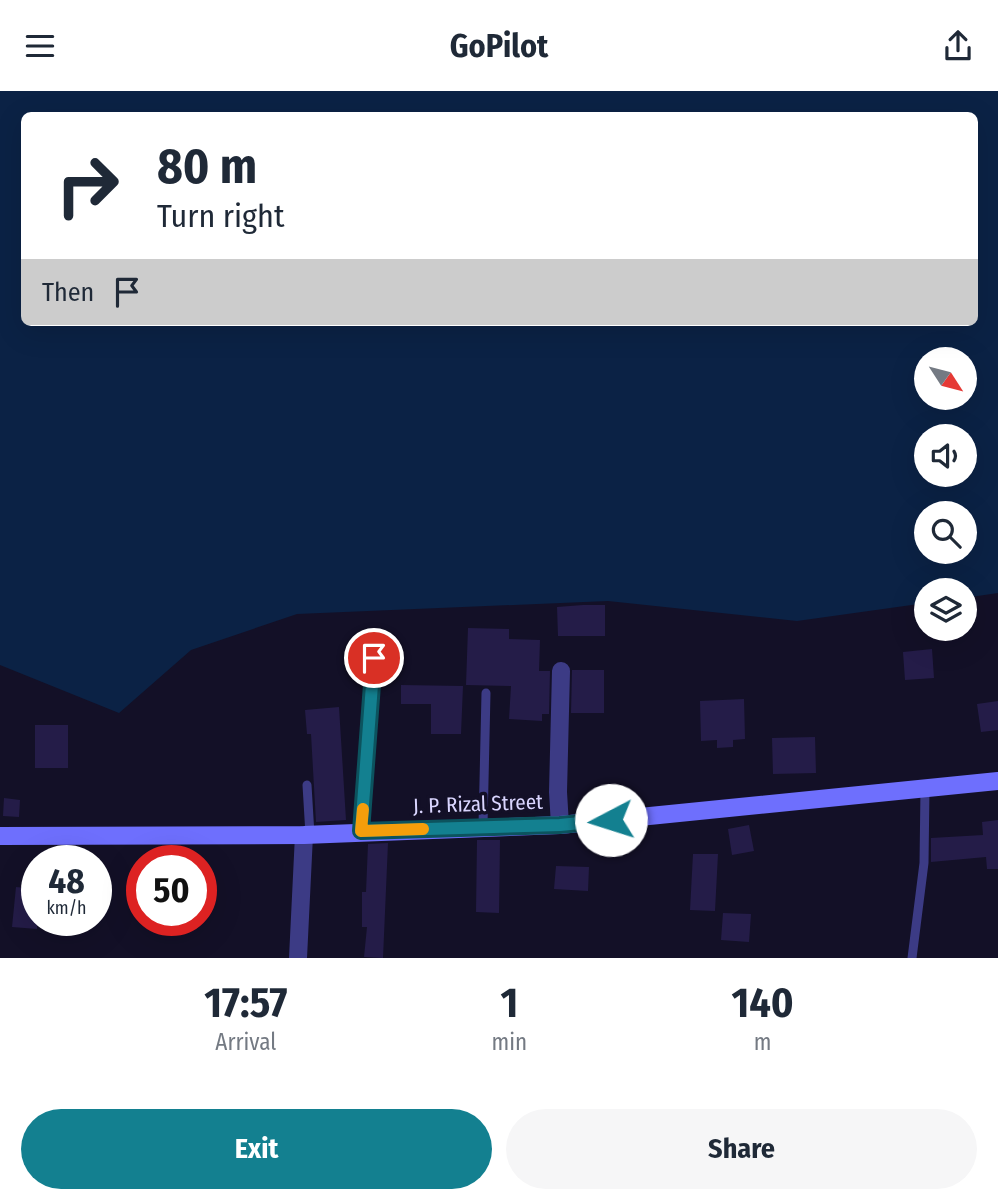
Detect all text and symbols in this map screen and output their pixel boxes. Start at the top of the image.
icon: menu [21,27,59,65]
text: GoPilot [450,27,548,65]
icon: share [939,27,977,65]
text: 80 m [157,137,257,196]
icon: right [42,140,133,231]
text: Turn right [157,197,284,235]
icon: arrive [108,273,146,311]
text: Then [42,277,94,308]
north arrow [914,347,976,409]
map controls [914,347,977,641]
button: sound [914,424,977,487]
button: search [914,501,977,564]
button: layers [914,578,977,641]
pin [344,628,404,688]
icon: arrive [355,639,393,677]
position arrow [574,783,648,857]
street label: J. P. Rizal Street [413,789,544,819]
speed limit sign: 50 [126,845,217,936]
text: 48 [48,860,85,902]
text: km/h [46,897,87,919]
text: 17:57 [204,978,287,1028]
text: 1 [501,978,518,1028]
text: 140 [731,978,794,1028]
text: Arrival [215,1028,276,1056]
text: min [492,1028,527,1056]
text: m [754,1028,771,1056]
button: Exit [21,1109,492,1189]
button: Share [506,1109,977,1189]

